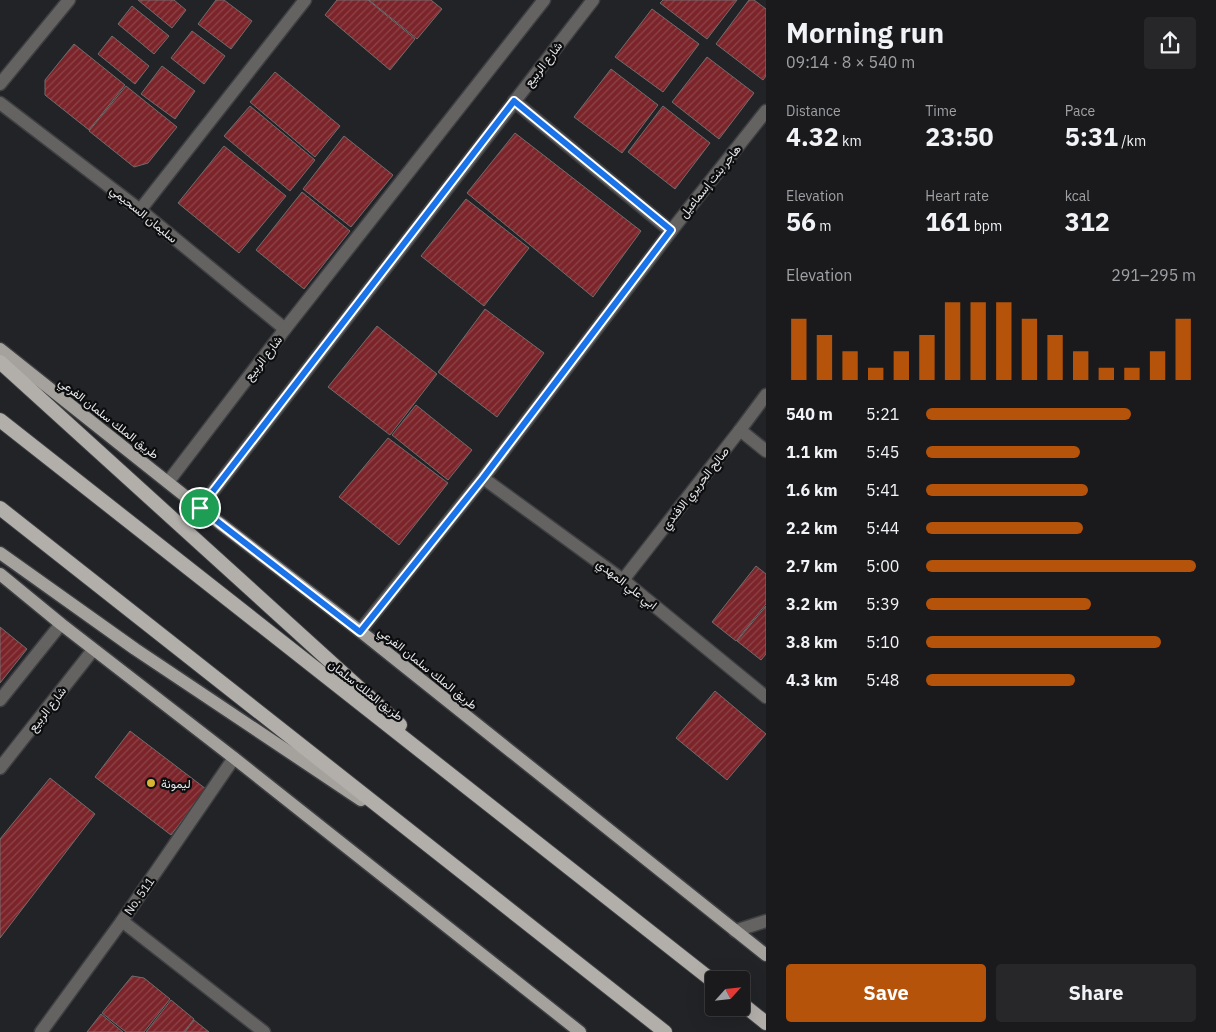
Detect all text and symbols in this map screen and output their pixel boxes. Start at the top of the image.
text: Morning run [786,14,944,51]
button: share [1144,17,1196,69]
street label: شارع الربيع [521,38,567,91]
text: 09:14 · 8 × 540 m [786,52,915,72]
text: Distance [786,102,841,120]
text: Time [925,102,957,120]
text: Pace [1065,102,1095,120]
text: 4.32 [786,120,839,153]
text: 23:50 [925,120,994,153]
text: 5:31 [1065,120,1118,153]
text: km [839,132,862,150]
text: /km [1118,132,1146,150]
street label: هاجر بنت إسماعيل [676,141,745,221]
street label: سليمان السحيمي [105,182,181,248]
text: Elevation [786,187,844,205]
text: Heart rate [925,187,989,205]
text: kcal [1065,187,1090,205]
text: 56 [786,205,816,238]
text: 161 [925,205,970,238]
text: 312 [1065,205,1110,238]
text: m [816,217,832,235]
text: bpm [970,217,1002,235]
text: Elevation [786,265,852,285]
text: 291–295 m [1111,265,1196,285]
street label: شارع الربيع [241,332,287,385]
street label: طريق الملك سلمان الفرعي [54,374,162,464]
text: 540 m [786,404,833,424]
text: 5:21 [866,404,899,424]
text: 1.1 km [786,442,837,462]
text: 5:45 [866,442,899,462]
street label: صالح الحريري الافندي [658,444,734,534]
text: 1.6 km [786,480,837,500]
text: 5:41 [866,480,899,500]
pin [179,487,221,529]
icon: arrive [186,494,214,522]
text: 2.2 km [786,518,837,538]
text: 5:44 [866,518,899,538]
street label: ابي علي المهدي [592,556,660,615]
text: 2.7 km [786,556,837,576]
text: 5:00 [866,556,899,576]
text: 3.2 km [786,594,837,614]
text: 5:39 [866,594,899,614]
street label: طريق الملك سلمان الفرعي [374,623,481,715]
text: 3.8 km [786,632,837,652]
text: 5:10 [866,632,899,652]
street label: طريق الملك سلمان [325,656,406,725]
text: 4.3 km [786,670,837,690]
text: 5:48 [866,670,899,690]
street label: شارع الربيع [25,683,71,736]
place label: ليمونة [161,776,191,792]
marker: ليمونة [145,777,157,789]
street label: No. 511 [121,874,157,918]
button: Save [786,964,986,1022]
button: Share [996,964,1196,1022]
north arrow [705,971,750,1016]
map controls [705,971,750,1016]

